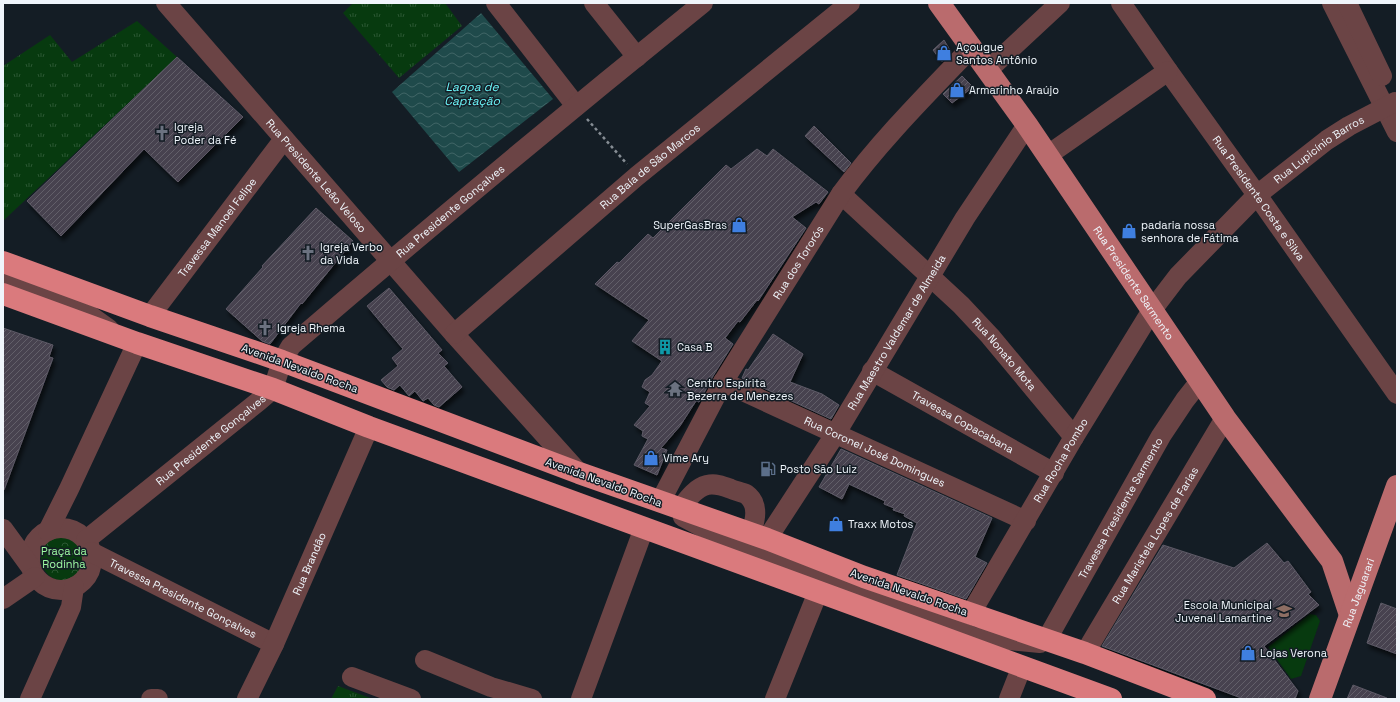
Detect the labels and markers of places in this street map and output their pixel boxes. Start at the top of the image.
place label: Açougue Santos Antônio [956,40,1037,67]
shop icon: Açougue Santos Antônio [935,44,953,62]
shop icon: Armarinho Araújo [948,81,966,99]
place label: Armarinho Araújo [969,83,1059,97]
place label: Igreja Poder da Fé [174,120,236,147]
church icon: Igreja Poder da Fé [153,124,171,142]
shop icon: SuperGasBras [730,216,748,234]
place label: SuperGasBras [653,218,727,232]
place label: padaria nossa senhora de Fátima [1141,218,1239,245]
shop icon: padaria nossa senhora de Fátima [1120,222,1138,240]
place label: Igreja Verbo da Vida [320,240,383,267]
church icon: Igreja Verbo da Vida [299,244,317,262]
church icon: Igreja Rhema [256,319,274,337]
place label: Igreja Rhema [277,321,346,335]
building icon: Casa B [656,338,674,356]
place label: Casa B [677,340,713,354]
place label: Centro Espírita Bezerra de Menezes [687,376,793,403]
temple icon: Centro Espírita Bezerra de Menezes [666,380,684,398]
shop icon: Vime Ary [642,449,660,467]
place label: Vime Ary [663,451,709,465]
fuel station icon: Posto São Luiz [759,460,777,478]
place label: Posto São Luiz [780,462,857,476]
shop icon: Traxx Motos [827,515,845,533]
place label: Traxx Motos [848,517,914,531]
place label: Escola Municipal Juvenal Lamartine [1175,598,1272,625]
school or university icon: Escola Municipal Juvenal Lamartine [1275,602,1293,620]
shop icon: Lojas Verona [1239,644,1257,662]
place label: Lojas Verona [1260,646,1328,660]

